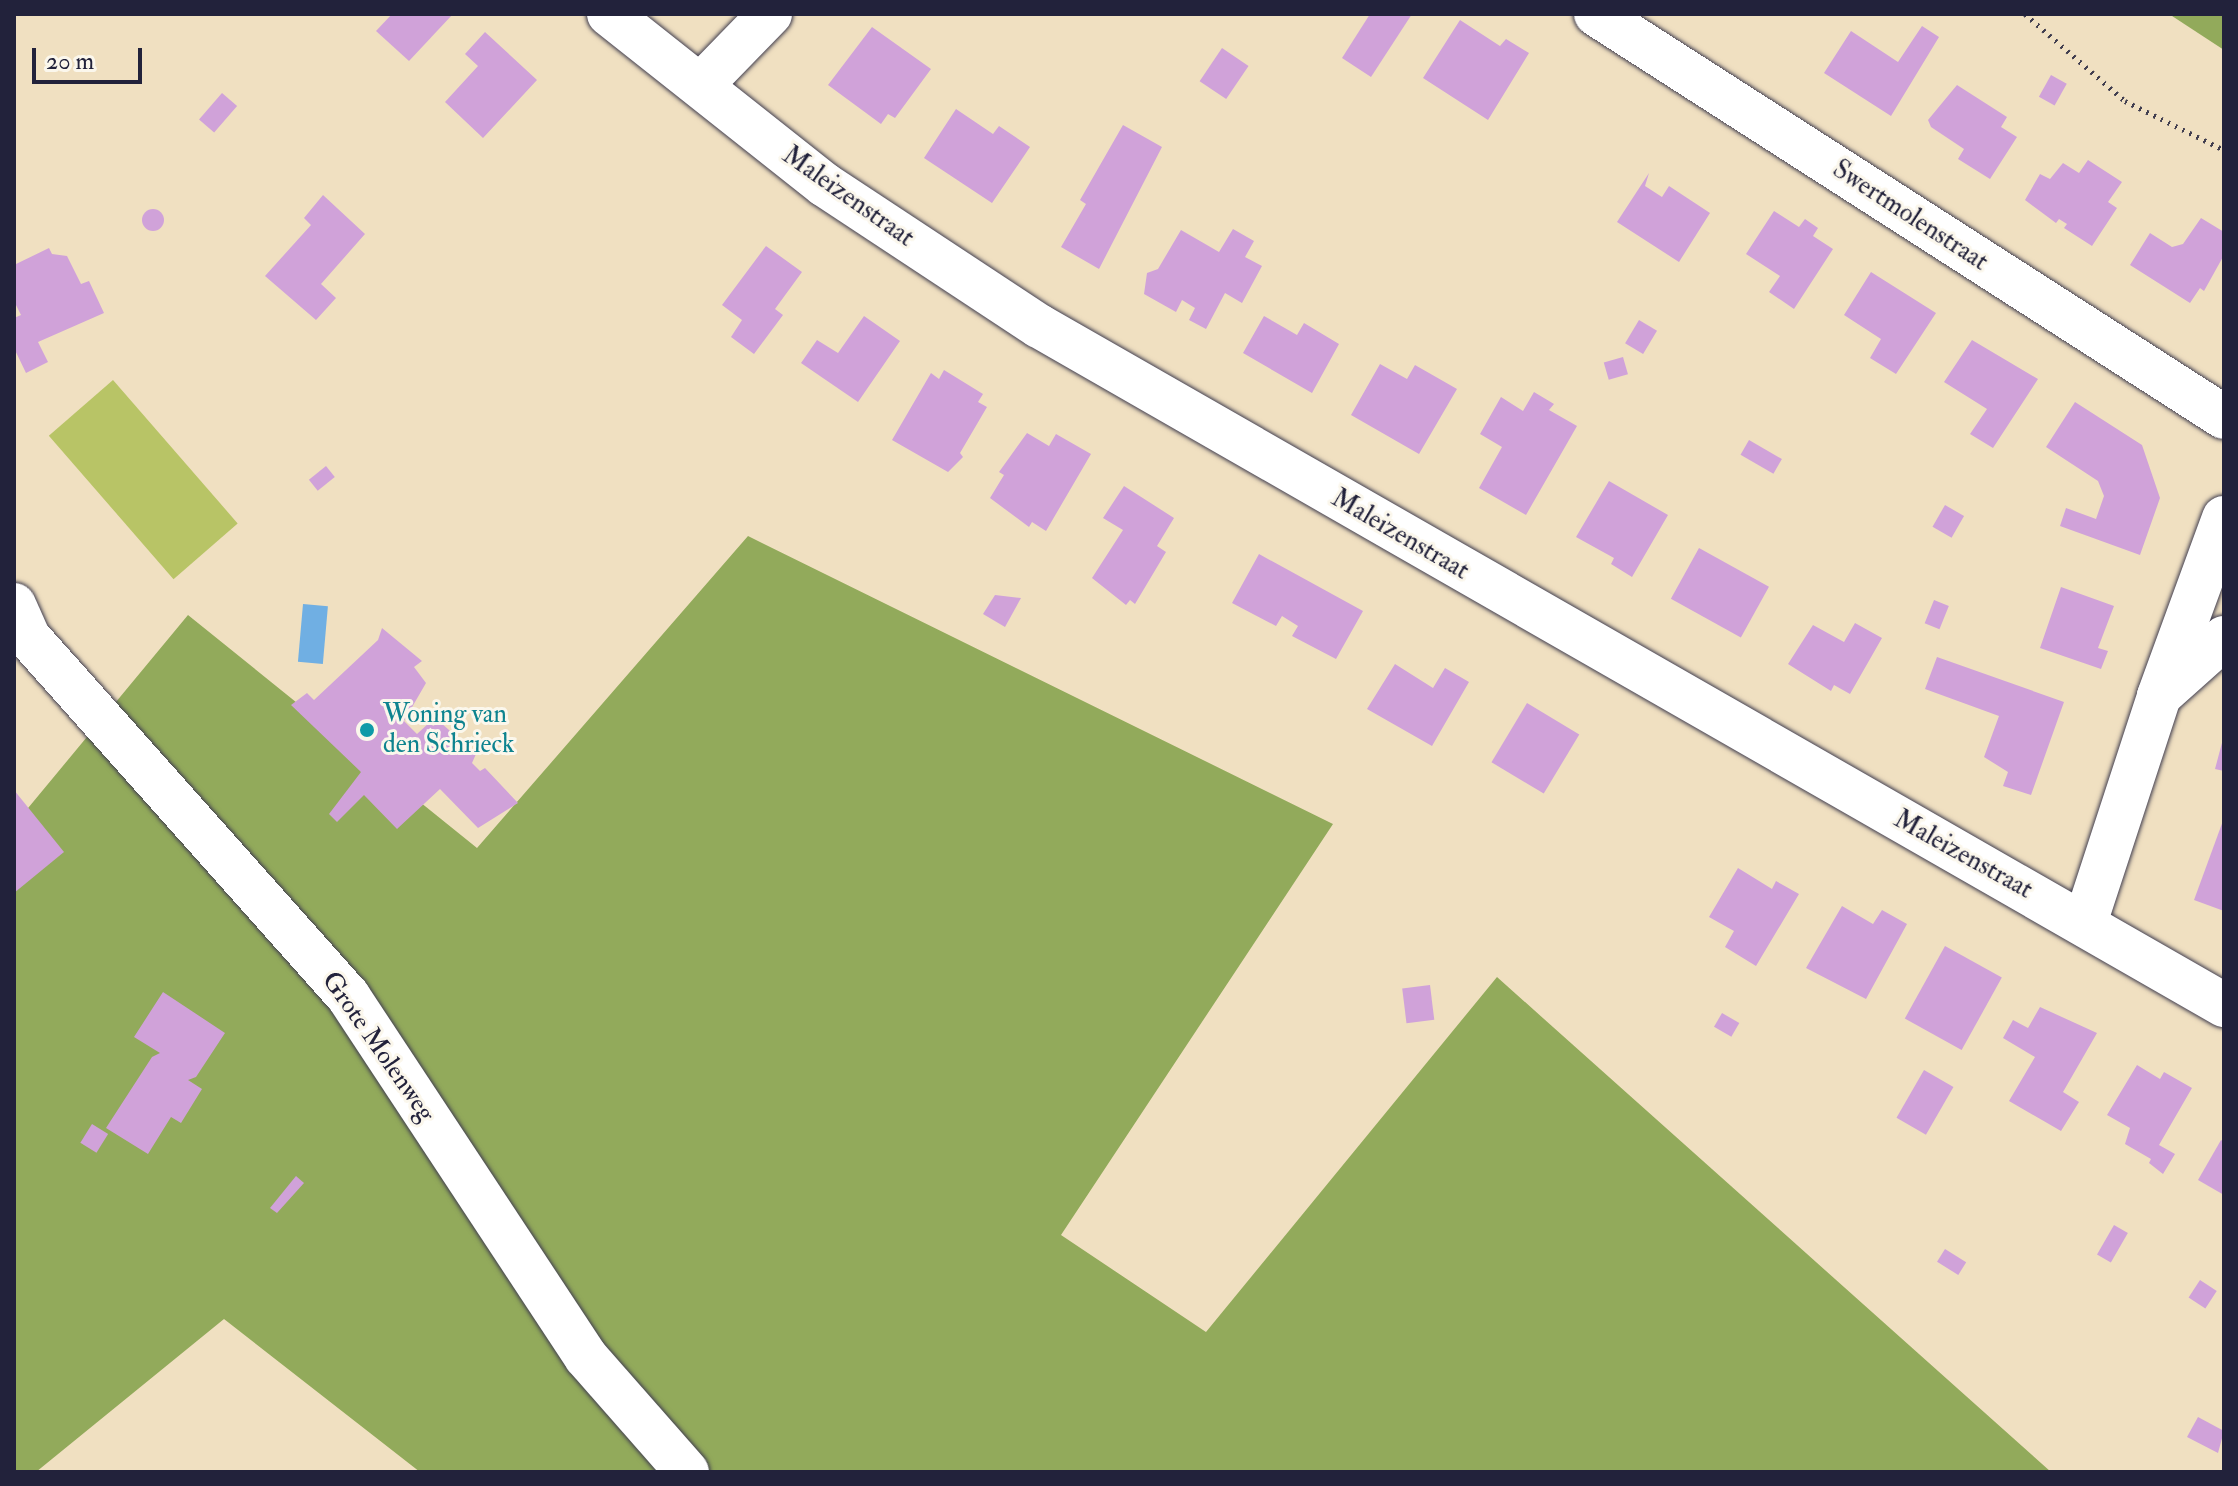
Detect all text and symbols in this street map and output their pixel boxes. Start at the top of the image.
scale bar [36,32,146,82]
text: 20 m [46,46,94,77]
street label: Maleizenstraat [776,140,920,254]
street label: Swertmolenstraat [1826,154,1994,278]
street label: Maleizenstraat [1326,483,1474,587]
place label: Woning van den Schrieck [383,699,514,760]
marker: Woning van den Schrieck [358,721,376,739]
street label: Maleizenstraat [1888,804,2038,906]
street label: Grote Molenweg [315,966,441,1128]

